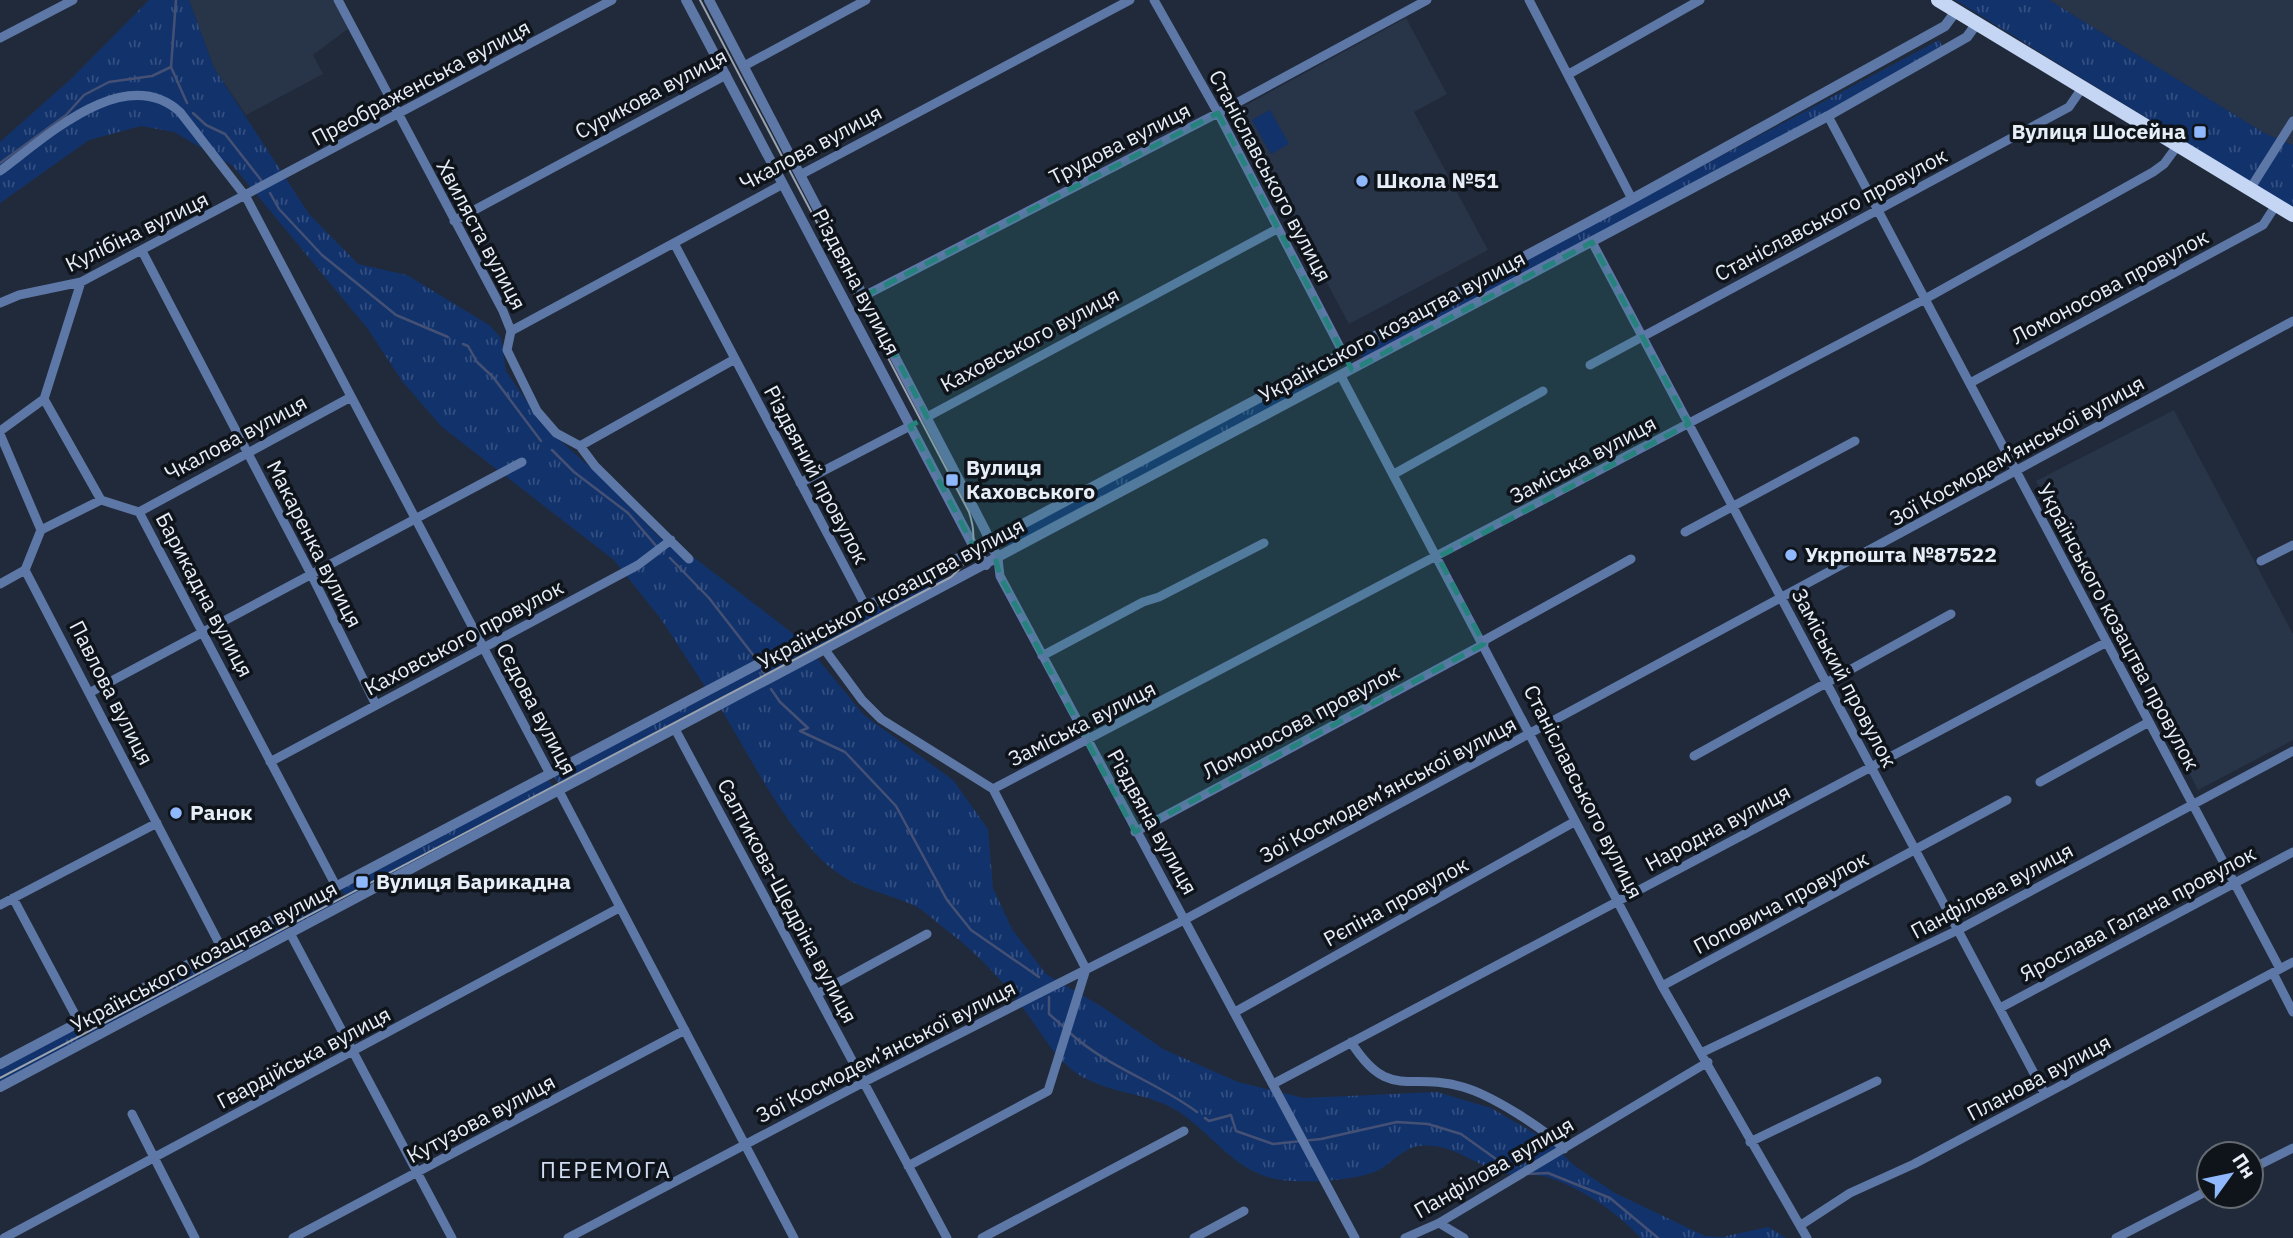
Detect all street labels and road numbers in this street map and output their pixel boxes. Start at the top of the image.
street label: Преображенська вулиця [306,13,535,152]
street label: Сурикова вулиця [570,41,732,145]
street label: Станіславського вулиця [1203,65,1339,287]
street label: Трудова вулиця [1044,95,1195,191]
street label: Чкалова вулиця [734,98,887,196]
street label: Станіславського провулок [1709,141,1952,287]
street label: Хвиляста вулиця [430,155,533,314]
street label: Кулібіна вулиця [60,184,213,278]
street label: Різдвяна вулиця [806,203,907,360]
street label: Ломоносова провулок [2006,222,2213,350]
street label: Українського козацтва вулиця [1253,244,1530,408]
street label: Каховського вулиця [935,280,1124,398]
street label: Зої Космодем’янської вулиця [1884,368,2149,532]
street label: Різдвяний провулок [758,380,876,569]
street label: Чкалова вулиця [159,388,312,486]
street label: Заміська вулиця [1504,409,1661,510]
street label: Макаренка вулиця [261,455,369,632]
street label: Українського козацтва провулок [2031,478,2207,775]
street label: Барикадна вулиця [150,507,260,682]
street label: Українського козацтва вулиця [752,511,1029,675]
street label: Каховського провулок [359,573,568,702]
street label: Заміський провулок [1786,583,1904,772]
street label: Павлова вулиця [63,616,160,770]
street label: Сєдова вулиця [490,638,583,779]
street label: Ломоносова провулок [1197,657,1404,785]
street label: Заміська вулиця [1003,674,1160,772]
street label: Станіславського вулиця [1518,680,1650,903]
street label: Зої Космодем’янської вулиця [1254,709,1521,869]
street label: Різдвяна вулиця [1101,744,1204,899]
street label: Салтикова-Щедріна вулиця [711,773,864,1028]
street label: Народна вулиця [1640,777,1795,877]
street label: Панфілова вулиця [1905,835,2078,945]
street label: Ярослава Галана провулок [2015,839,2260,987]
street label: Поповича провулок [1688,844,1873,960]
street label: Рєпіна провулок [1318,850,1473,953]
street label: Українського козацтва вулиця [65,874,342,1038]
street label: Зої Космодем’янської вулиця [751,973,1020,1129]
street label: Гвардійська вулиця [212,999,395,1115]
street label: Планова вулиця [1962,1027,2115,1127]
street label: Кутузова вулиця [401,1067,560,1169]
street label: Панфілова вулиця [1408,1110,1579,1224]

